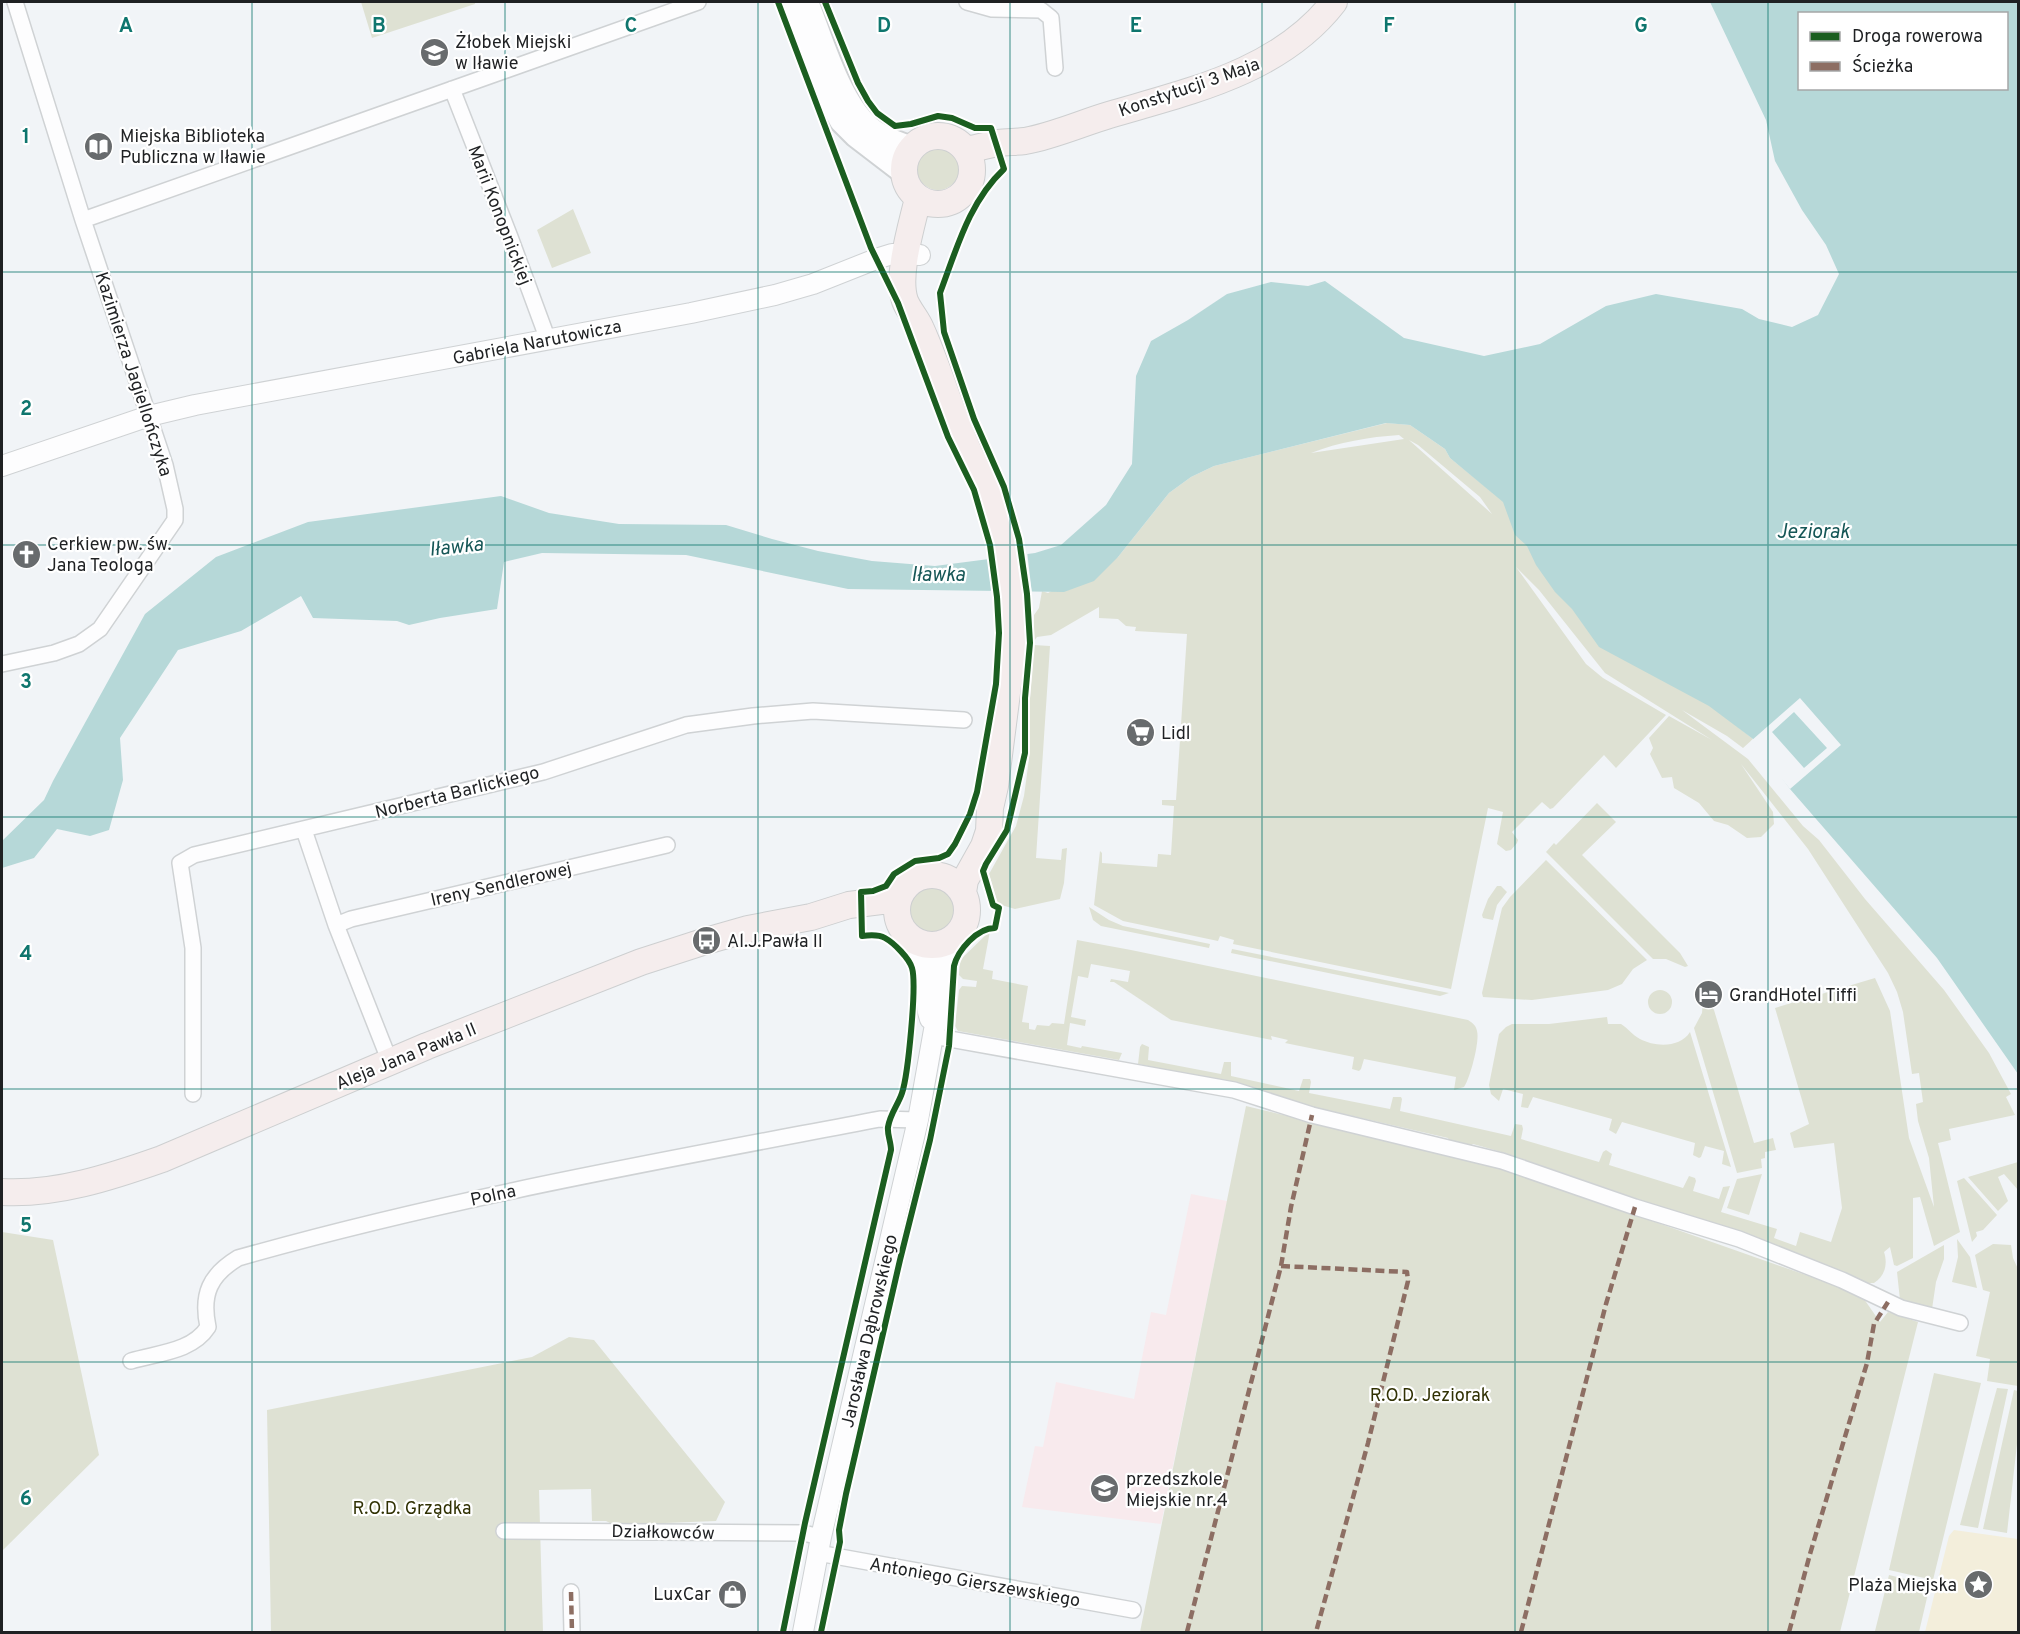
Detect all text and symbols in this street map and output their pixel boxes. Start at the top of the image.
legend [1798,12,2008,90]
text: A [119,14,133,40]
text: B [372,14,386,40]
text: C [625,14,637,40]
text: D [877,14,891,40]
text: E [1130,14,1142,40]
text: F [1383,14,1395,40]
text: G [1634,14,1648,40]
text: Droga rowerowa [1852,26,1983,49]
place label: Żłobek Miejski w Iławie [455,30,571,76]
school or university icon: Żłobek Miejski w Iławie [418,36,450,68]
street label: Konstytucji 3 Maja [1116,53,1263,123]
text: Ścieżka [1852,54,1913,79]
text: 1 [22,125,30,151]
place label: Miejska Biblioteka Publiczna w Iławie [120,126,266,170]
library icon: Miejska Biblioteka Publiczna w Iławie [83,130,115,162]
street label: Marii Konopnickiej [461,142,536,289]
street label: Kazimierza Jagiellończyka [89,269,177,480]
street label: Gabriela Narutowicza [451,316,624,371]
text: 2 [20,397,32,423]
water label: Jeziorak [1776,520,1851,546]
water label: Iławka [428,532,485,564]
place label: Cerkiew pw. św. Jana Teologa [47,534,172,578]
church icon: Cerkiew pw. św. Jana Teologa [10,538,42,570]
water label: Iławka [911,563,966,589]
text: 3 [20,670,32,696]
supermarket icon: Lidl [1124,717,1156,749]
place label: Lidl [1161,723,1190,746]
street label: Norberta Barlickiego [373,762,542,825]
street label: Ireny Sendlerowej [429,858,574,913]
bus stop icon: Al.J.Pawła II [690,925,722,957]
place label: Al.J.Pawła II [727,931,823,954]
text: 4 [20,942,32,968]
hotel icon: GrandHotel Tiffi [1692,979,1724,1011]
place label: GrandHotel Tiffi [1729,985,1857,1008]
street label: Aleja Jana Pawła II [333,1019,480,1096]
street label: Polna [468,1180,518,1212]
text: 5 [20,1214,32,1240]
street label: Jarosława Dąbrowskiego [837,1232,904,1430]
park label: R.O.D. Jeziorak [1370,1385,1490,1408]
place label: przedszkole Miejskie nr.4 [1126,1469,1228,1513]
school or university icon: przedszkole Miejskie nr.4 [1089,1473,1121,1505]
text: 6 [20,1487,32,1513]
park label: R.O.D. Grządka [353,1498,471,1521]
street label: Działkowców [611,1521,715,1546]
street label: Antoniego Gierszewskiego [868,1554,1082,1613]
place icon: Plaża Miejska [1962,1569,1994,1601]
place label: Plaża Miejska [1848,1575,1957,1598]
shop icon: LuxCar [716,1578,748,1610]
place label: LuxCar [653,1584,711,1607]

